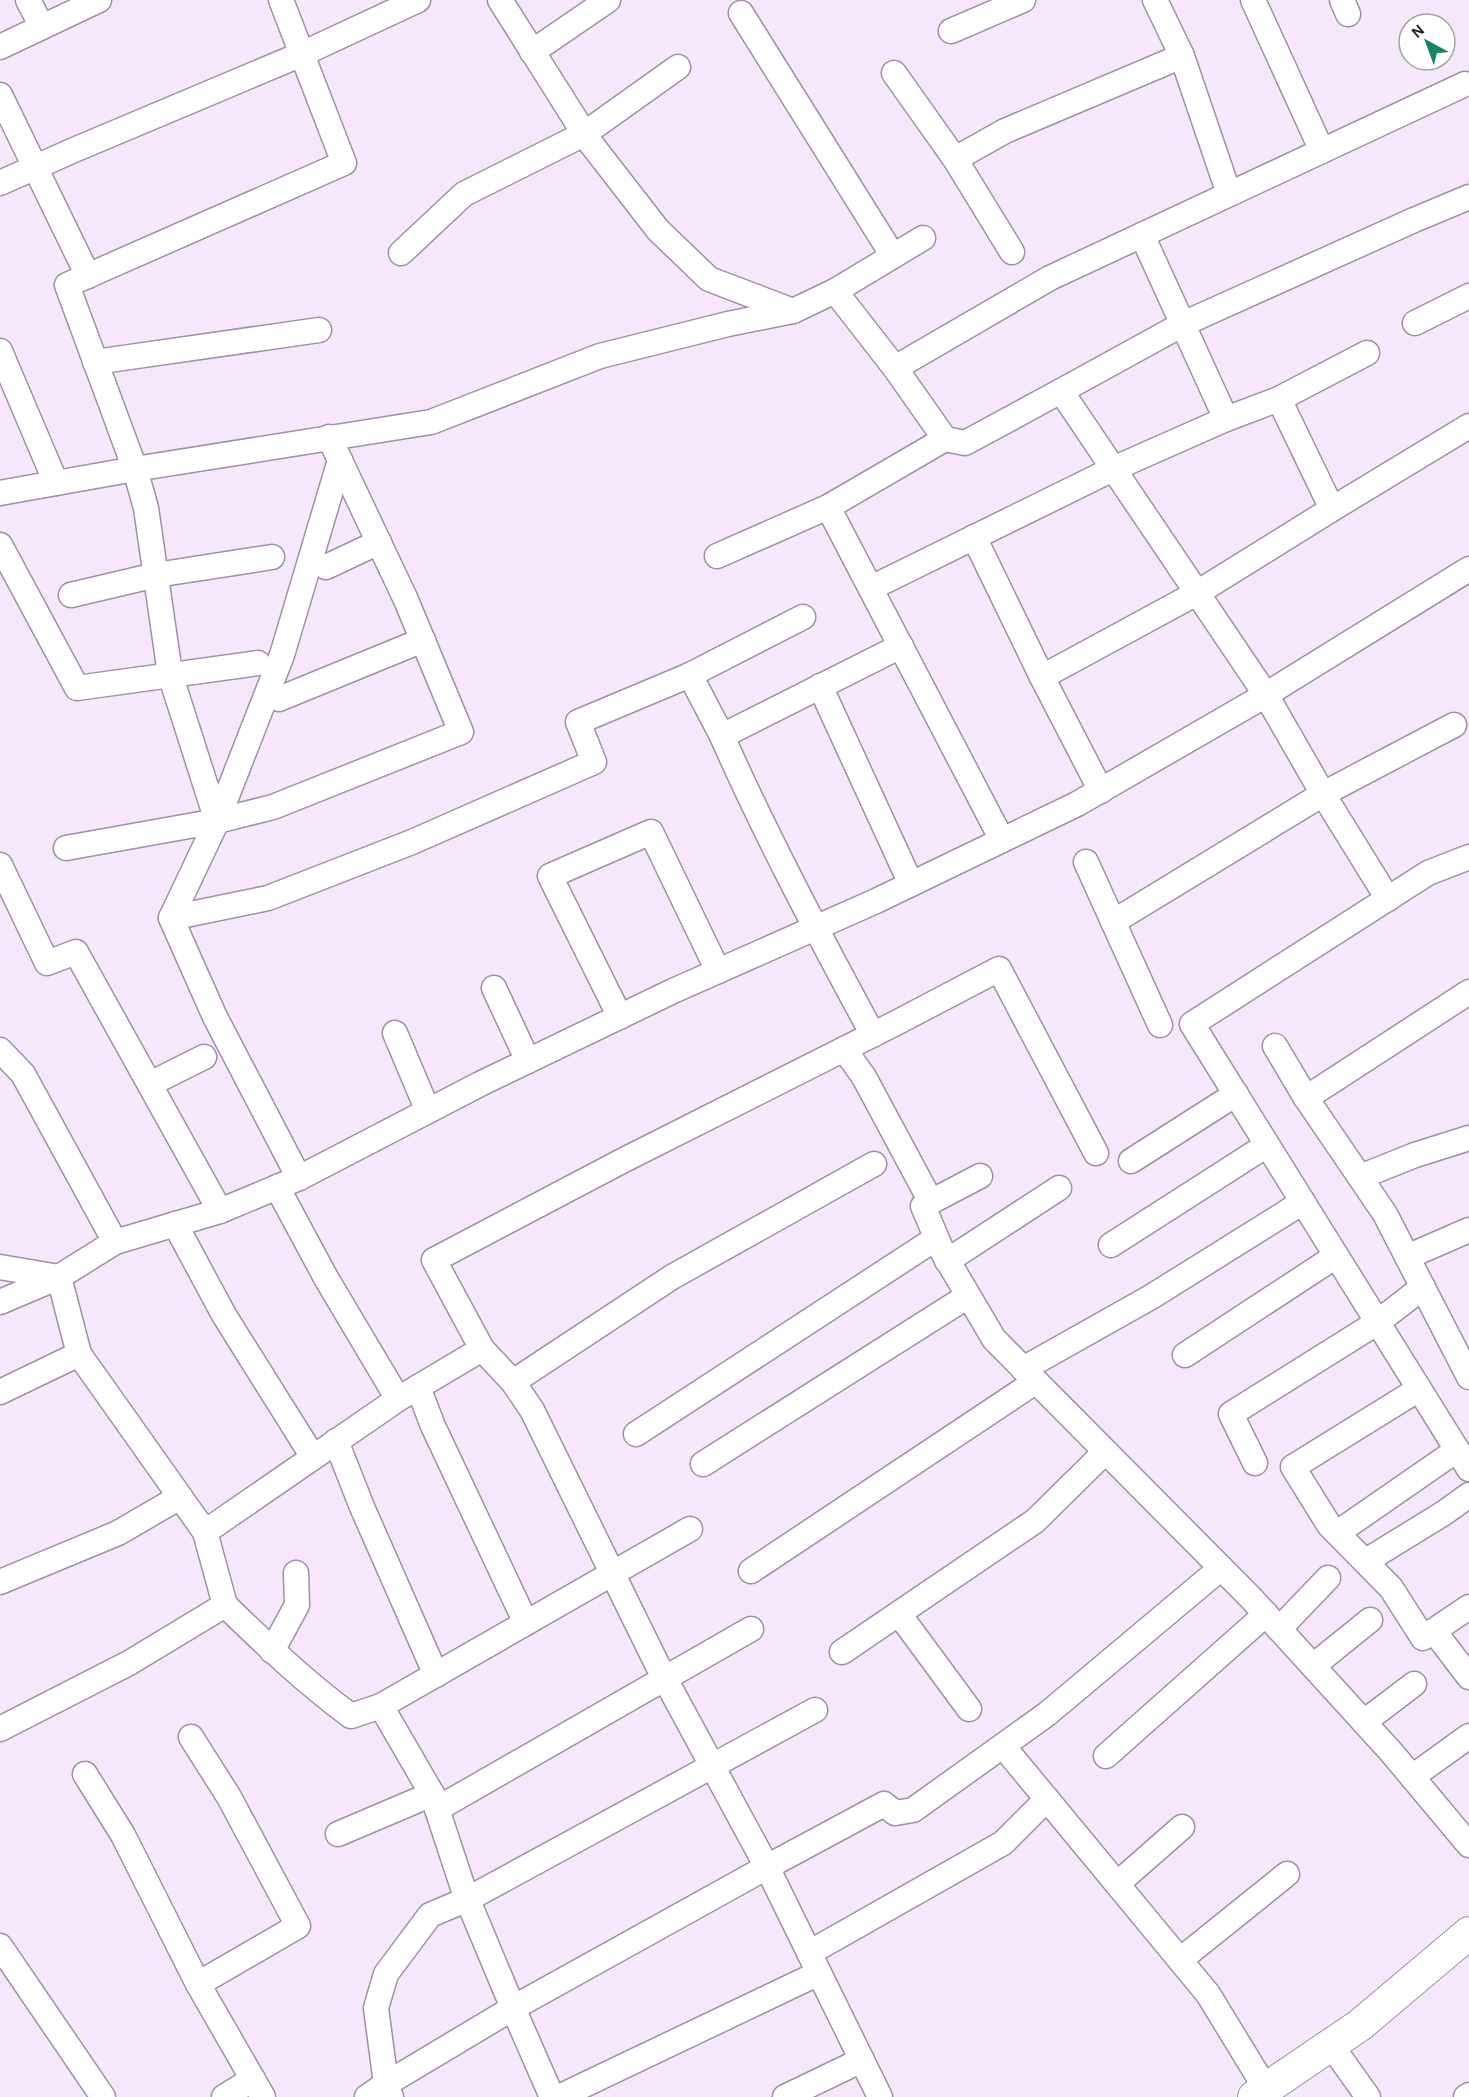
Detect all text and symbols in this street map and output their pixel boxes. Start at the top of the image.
north arrow [1397,12,1457,72]
text: N [1408,22,1427,41]

